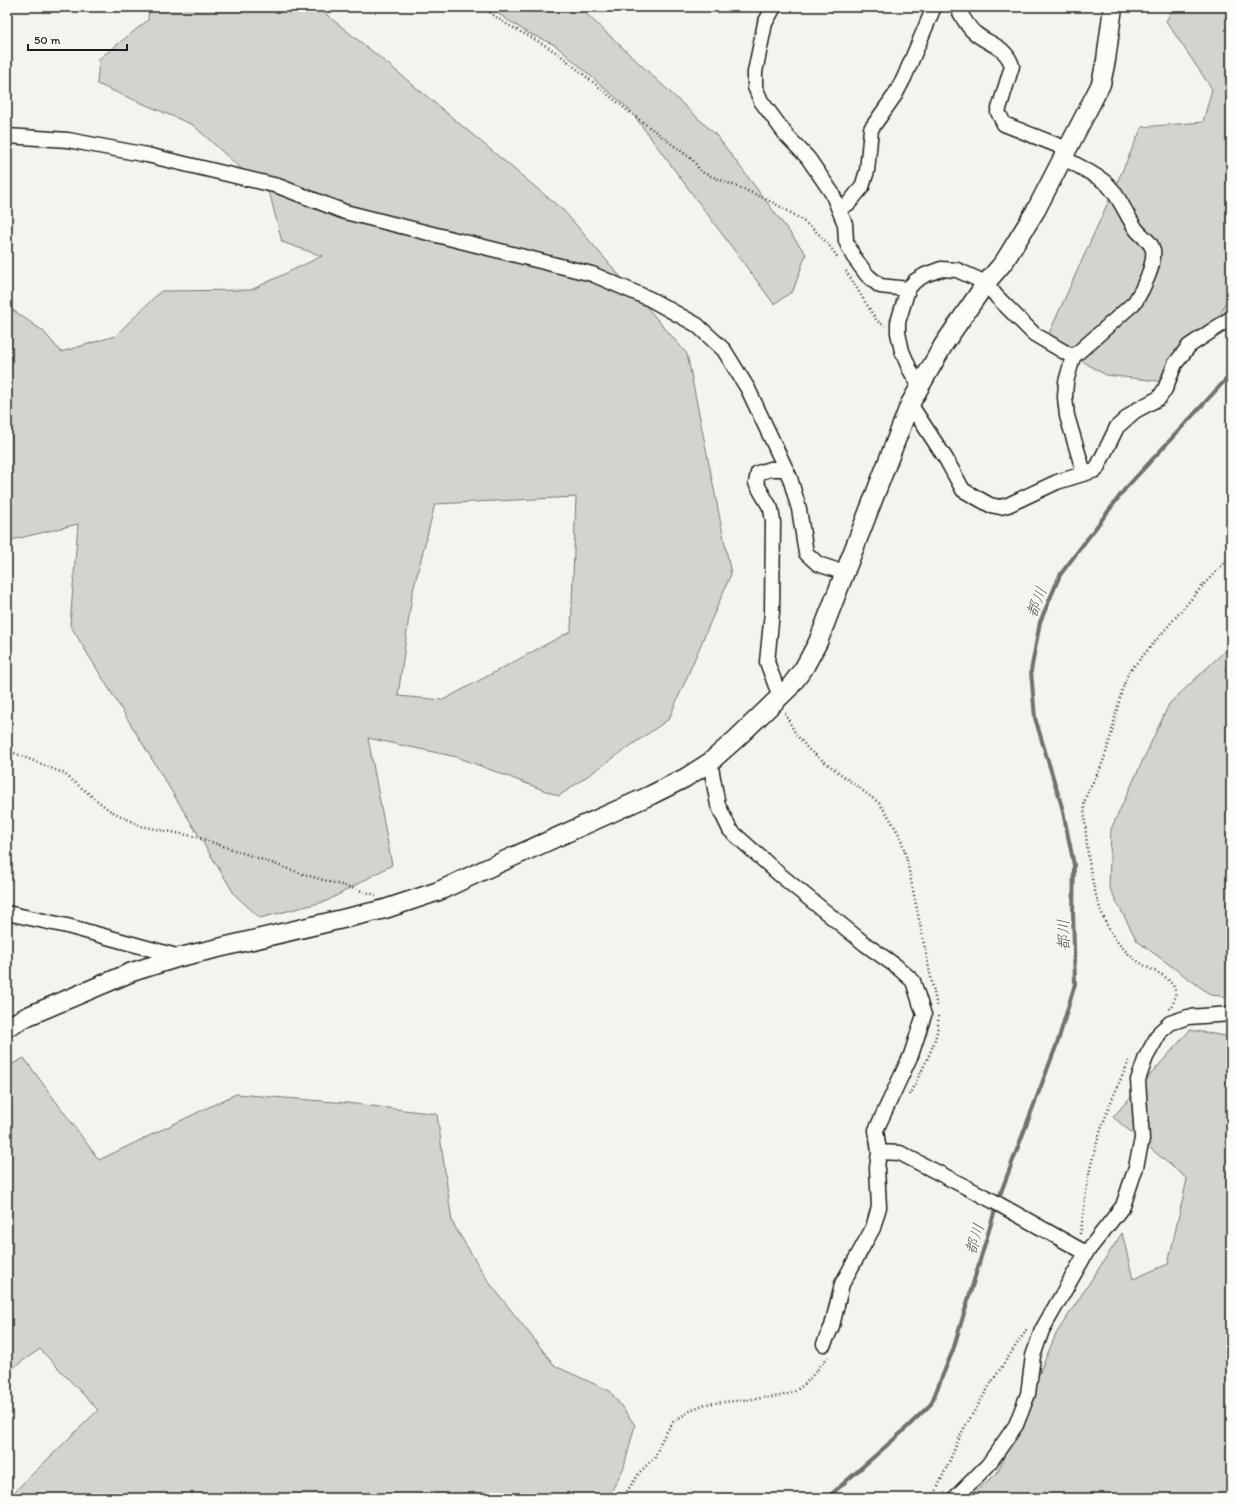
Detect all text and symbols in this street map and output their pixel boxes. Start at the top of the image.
scale bar [28,26,127,52]
text: 50 m [34,33,60,47]
water label: 都川 [1022,584,1051,621]
water label: 都川 [1054,919,1073,951]
water label: 都川 [961,1221,988,1257]

